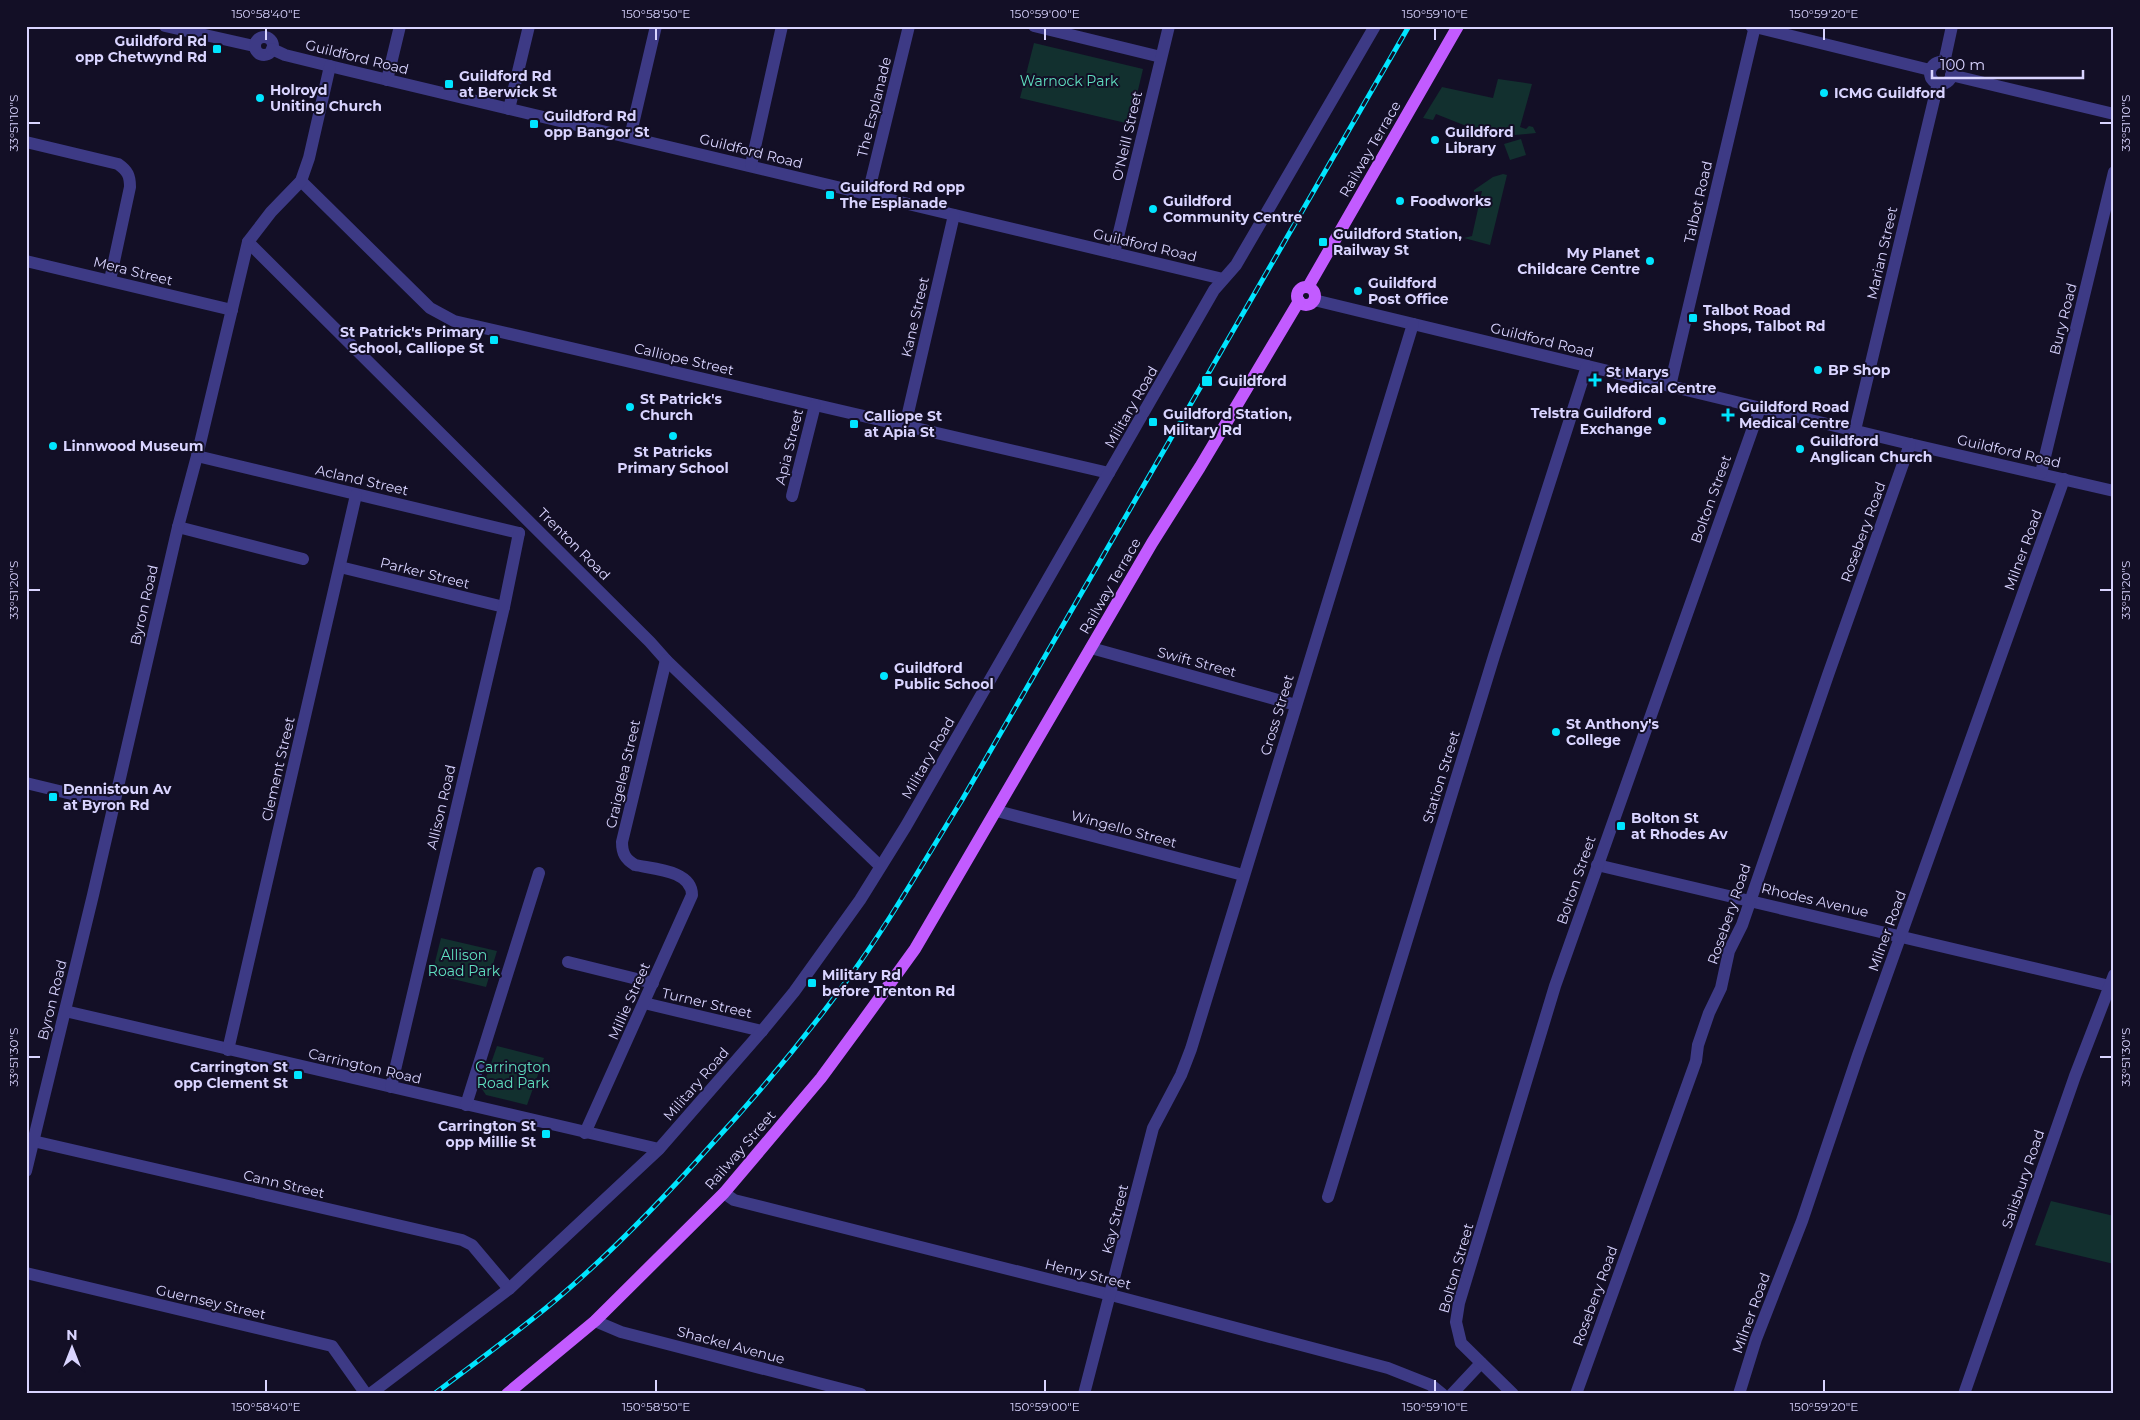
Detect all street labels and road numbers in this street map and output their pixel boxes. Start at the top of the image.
street label: Guildford Road [303,35,411,79]
street label: The Esplanade [853,55,895,159]
street label: O'Neill Street [1108,89,1146,183]
street label: Railway Terrace [1335,98,1405,200]
street label: Guildford Road [697,129,805,173]
street label: Talbot Road [1680,159,1716,245]
street label: Marian Street [1863,205,1901,301]
street label: Guildford Road [1091,224,1199,266]
street label: Mera Street [91,252,175,290]
street label: Kane Street [897,275,933,359]
street label: Bury Road [2045,281,2081,357]
street label: Guildford Road [1488,318,1596,362]
street label: Calliope Street [632,339,736,379]
street label: Military Road [1100,363,1162,451]
street label: Apia Street [771,407,807,487]
street label: Guildford Road [1955,430,2063,472]
street label: Bolton Street [1687,452,1735,546]
street label: Acland Street [314,461,410,499]
street label: Rosebery Road [1836,479,1890,585]
street label: Trenton Road [534,504,614,584]
street label: Milner Road [2000,507,2046,593]
street label: Railway Terrace [1075,535,1145,637]
street label: Parker Street [378,553,472,593]
street label: Byron Road [126,563,162,647]
street label: Swift Street [1156,643,1239,681]
street label: Cross Street [1256,672,1298,758]
street label: Military Road [897,714,959,802]
street label: Clement Street [257,715,299,823]
street label: Craigelea Street [602,717,644,830]
street label: Station Street [1418,728,1464,826]
street label: Allison Road [422,763,460,851]
street label: Wingello Street [1069,806,1179,852]
street label: Bolton Street [1552,833,1600,927]
street label: Rosebery Road [1703,861,1755,967]
street label: Rhodes Avenue [1760,879,1870,921]
street label: Milner Road [1864,888,1910,974]
street label: Byron Road [33,958,71,1042]
street label: Millie Street [604,959,654,1043]
street label: Turner Street [660,984,754,1022]
street label: Carrington Road [307,1044,423,1088]
street label: Military Road [659,1044,733,1124]
street label: Railway Street [701,1106,780,1193]
street label: Salisbury Road [1998,1127,2048,1231]
street label: Cann Street [242,1166,327,1202]
street label: Kay Street [1098,1182,1132,1256]
street label: Bolton Street [1435,1221,1478,1315]
street label: Rosebery Road [1568,1243,1622,1349]
street label: Henry Street [1043,1255,1133,1294]
street label: Milner Road [1728,1270,1774,1356]
street label: Guernsey Street [154,1281,268,1323]
street label: Shackel Avenue [675,1322,787,1368]

